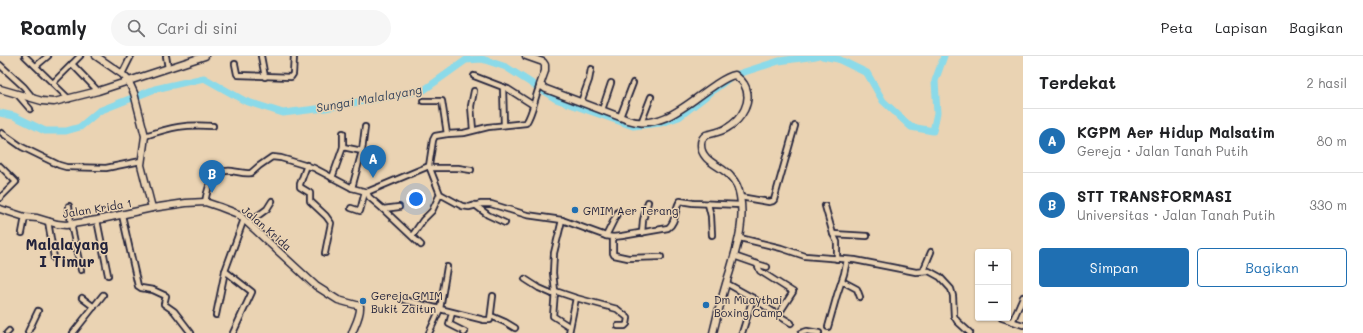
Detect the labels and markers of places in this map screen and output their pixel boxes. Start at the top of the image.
pin: A [360,145,386,178]
pin: B [199,160,225,193]
place label: GMIM Aer Terang [583,203,678,218]
marker: GMIM Aer Terang [570,205,580,215]
place label: Gereja GMIM Bukit Zaitun [371,288,443,316]
place label: Dm Muaythai Boxing Camp [714,292,783,320]
marker: Gereja GMIM Bukit Zaitun [358,296,368,306]
marker: Dm Muaythai Boxing Camp [701,300,711,310]

